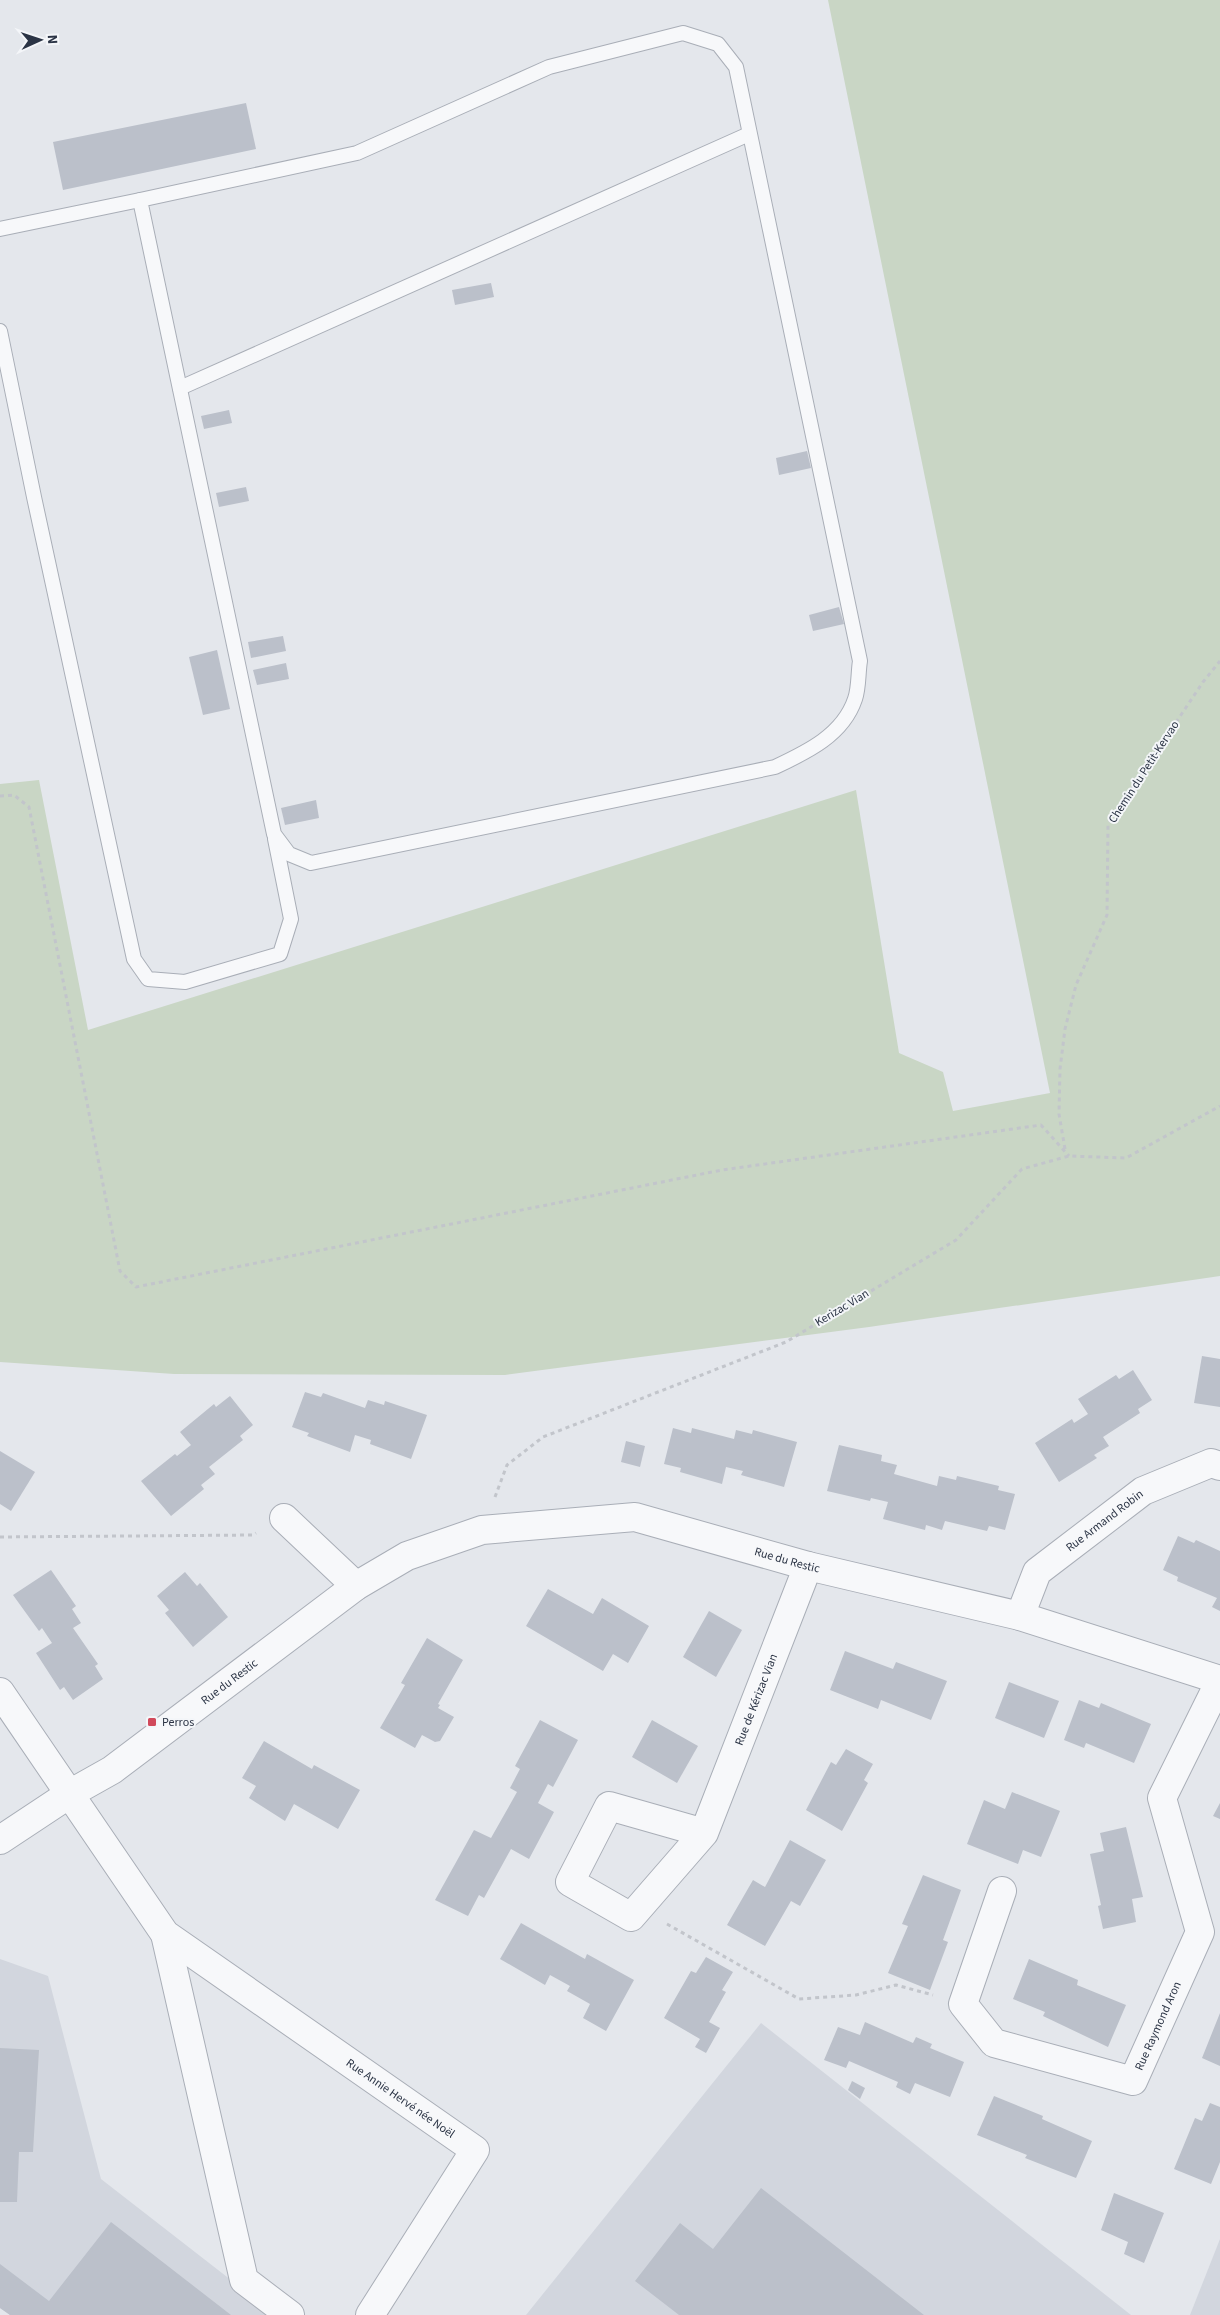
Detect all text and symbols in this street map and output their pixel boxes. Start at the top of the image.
north arrow [15,15,65,65]
text: N [42,34,62,45]
street label: Chemin du Petit-Kervao [1105,718,1183,826]
street label: Kerizac Vian [812,1285,872,1331]
street label: Rue Armand Robin [1062,1485,1147,1556]
street label: Rue du Restic [752,1543,822,1577]
street label: Rue de Kérizac Vian [730,1651,782,1748]
street label: Rue du Restic [197,1654,262,1709]
place label: Perros [162,1714,194,1731]
marker: Perros [146,1716,158,1728]
street label: Rue Raymond Aron [1130,1979,1185,2073]
street label: Rue Annie Hervé née Noël [343,2054,458,2142]

